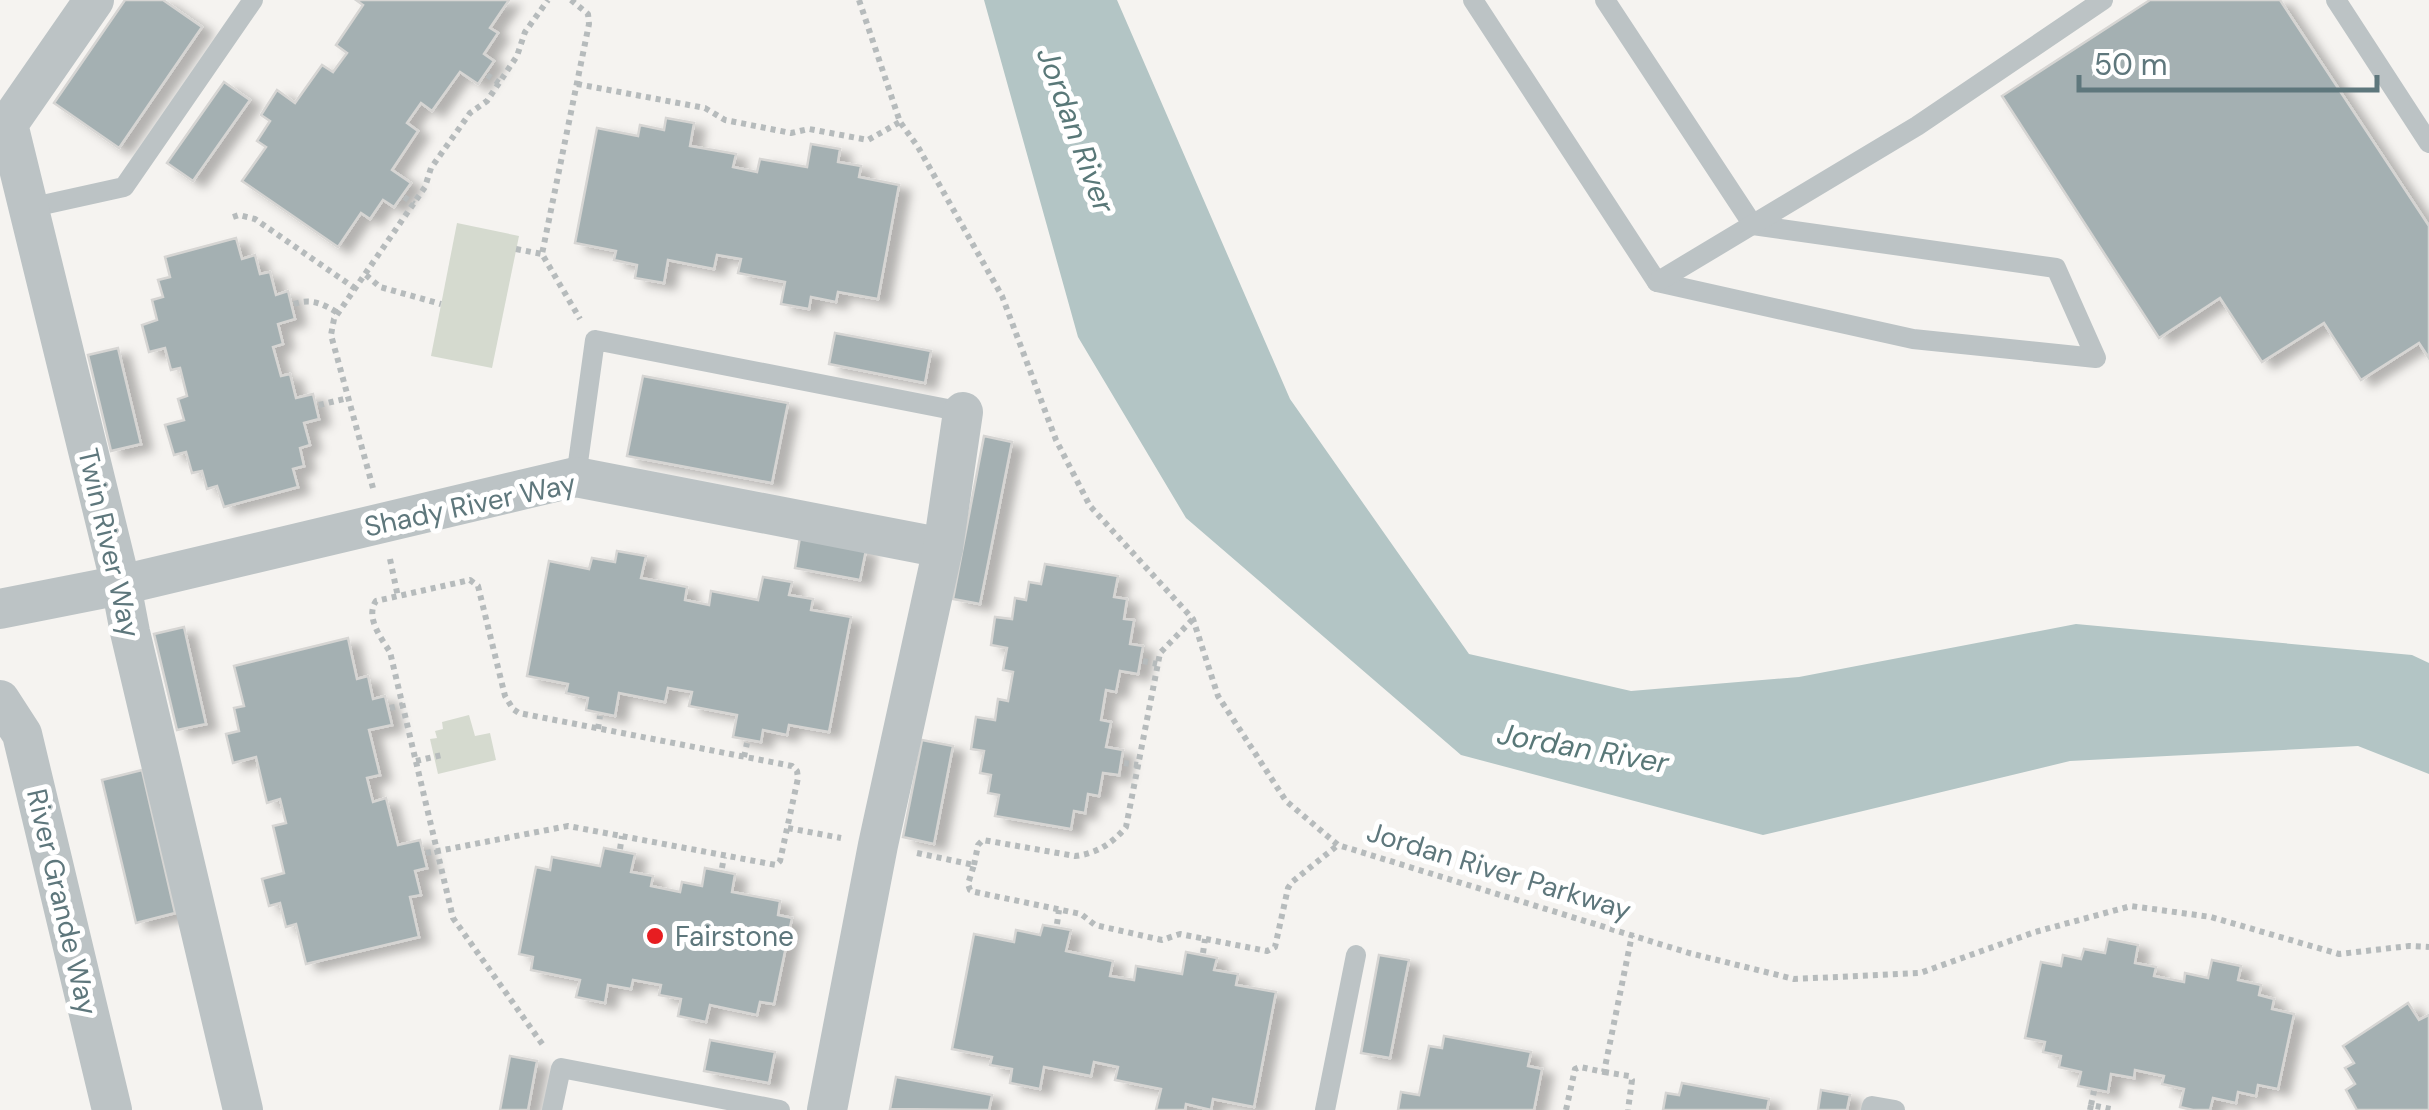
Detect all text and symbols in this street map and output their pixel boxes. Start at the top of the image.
scale bar [2079,30,2376,92]
water label: Jordan River [1028,42,1124,219]
text: 50 m [2094,45,2168,84]
street label: Twin River Way [69,445,149,641]
street label: Shady River Way [361,465,579,545]
water label: Jordan River [1494,714,1673,782]
street label: River Grande Way [18,785,106,1019]
street label: Jordan River Parkway [1362,813,1636,929]
place label: Fairstone [675,918,794,955]
marker: Fairstone [644,925,666,947]

